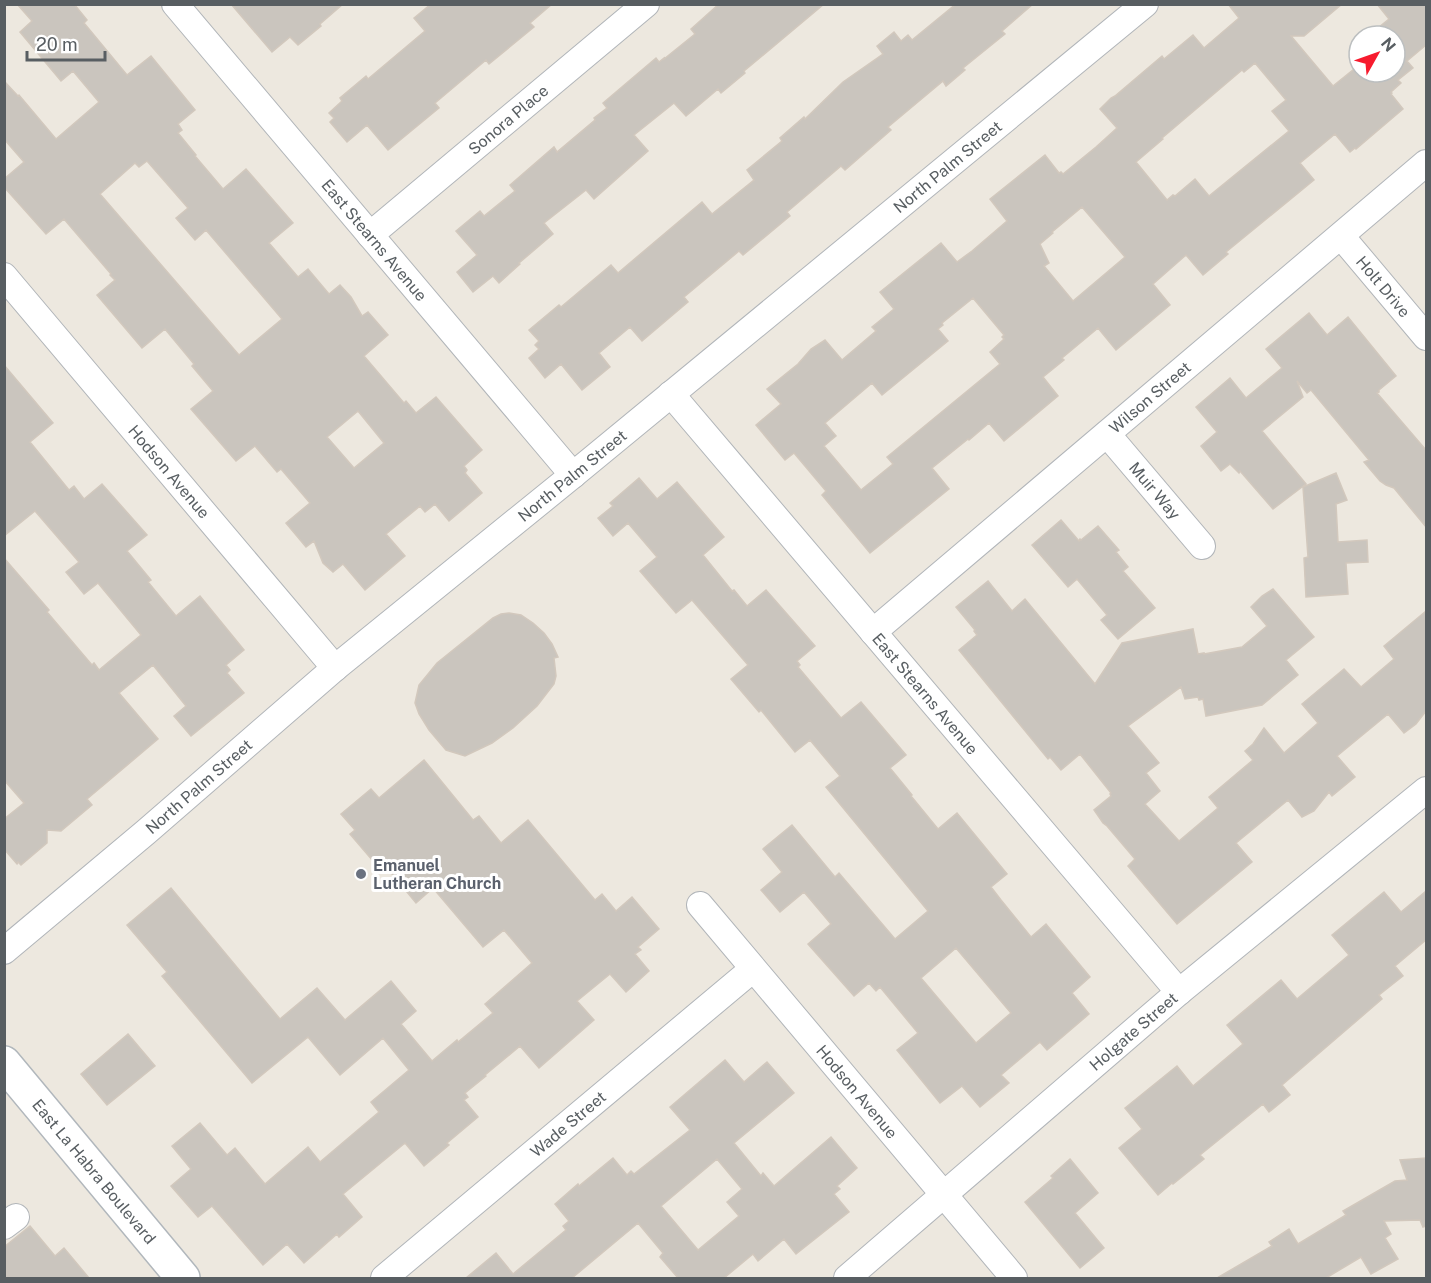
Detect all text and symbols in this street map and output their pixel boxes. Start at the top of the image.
scale bar [27,24,105,62]
north arrow [1347,24,1407,84]
text: 20 m [36,34,78,55]
text: N [1377,34,1399,56]
street label: Sonora Place [464,81,552,158]
street label: North Palm Street [889,117,1005,217]
street label: East Stearns Avenue [318,175,431,305]
street label: Holt Drive [1352,252,1415,321]
street label: Wilson Street [1105,357,1195,437]
street label: Hodson Avenue [124,421,214,522]
street label: North Palm Street [514,425,630,525]
street label: Muir Way [1125,458,1185,523]
street label: East Stearns Avenue [869,629,982,758]
street label: North Palm Street [142,735,256,838]
place label: Emanuel Lutheran Church [373,856,501,893]
marker: Emanuel Lutheran Church [354,867,368,881]
street label: Holgate Street [1085,988,1181,1074]
street label: Hodson Avenue [812,1041,902,1142]
street label: Wade Street [526,1087,610,1161]
street label: East La Habra Boulevard [28,1095,160,1248]

